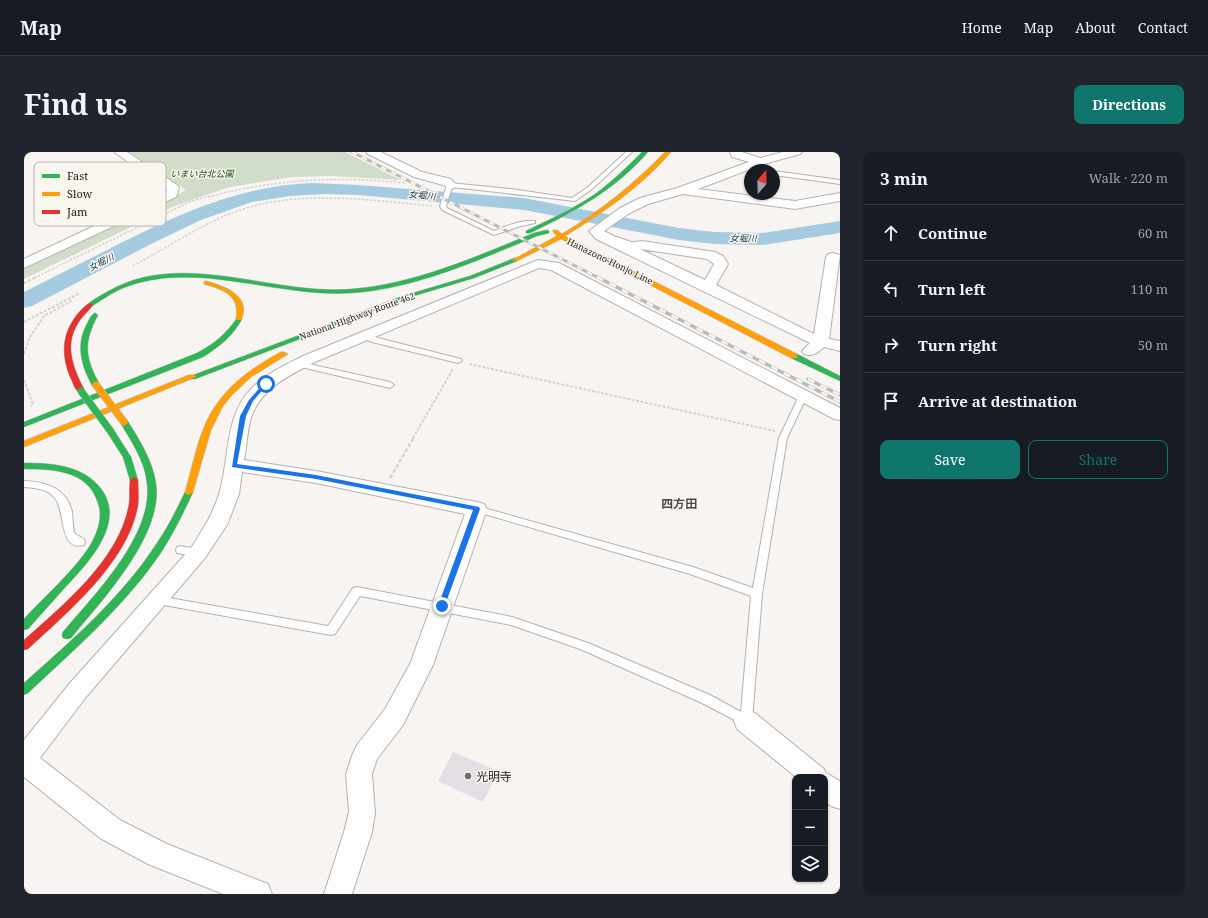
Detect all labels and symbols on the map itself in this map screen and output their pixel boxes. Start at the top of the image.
legend [34,162,166,226]
north arrow [744,164,780,200]
park label: いまい台北公園 [170,167,235,180]
text: Fast [67,168,88,183]
text: Slow [67,186,93,201]
water label: 女堀川 [408,187,437,203]
text: Jam [66,204,88,219]
water label: 女堀川 [729,231,758,245]
street label: Hanazono-Honjo Line [565,235,655,288]
water label: 女堀川 [86,250,117,274]
street label: National Highway Route 462 [297,289,417,343]
route start [257,375,275,393]
district label: 四方田 [661,495,697,512]
route end [433,597,451,615]
place label: 光明寺 [476,768,512,785]
marker: 光明寺 [463,771,473,781]

